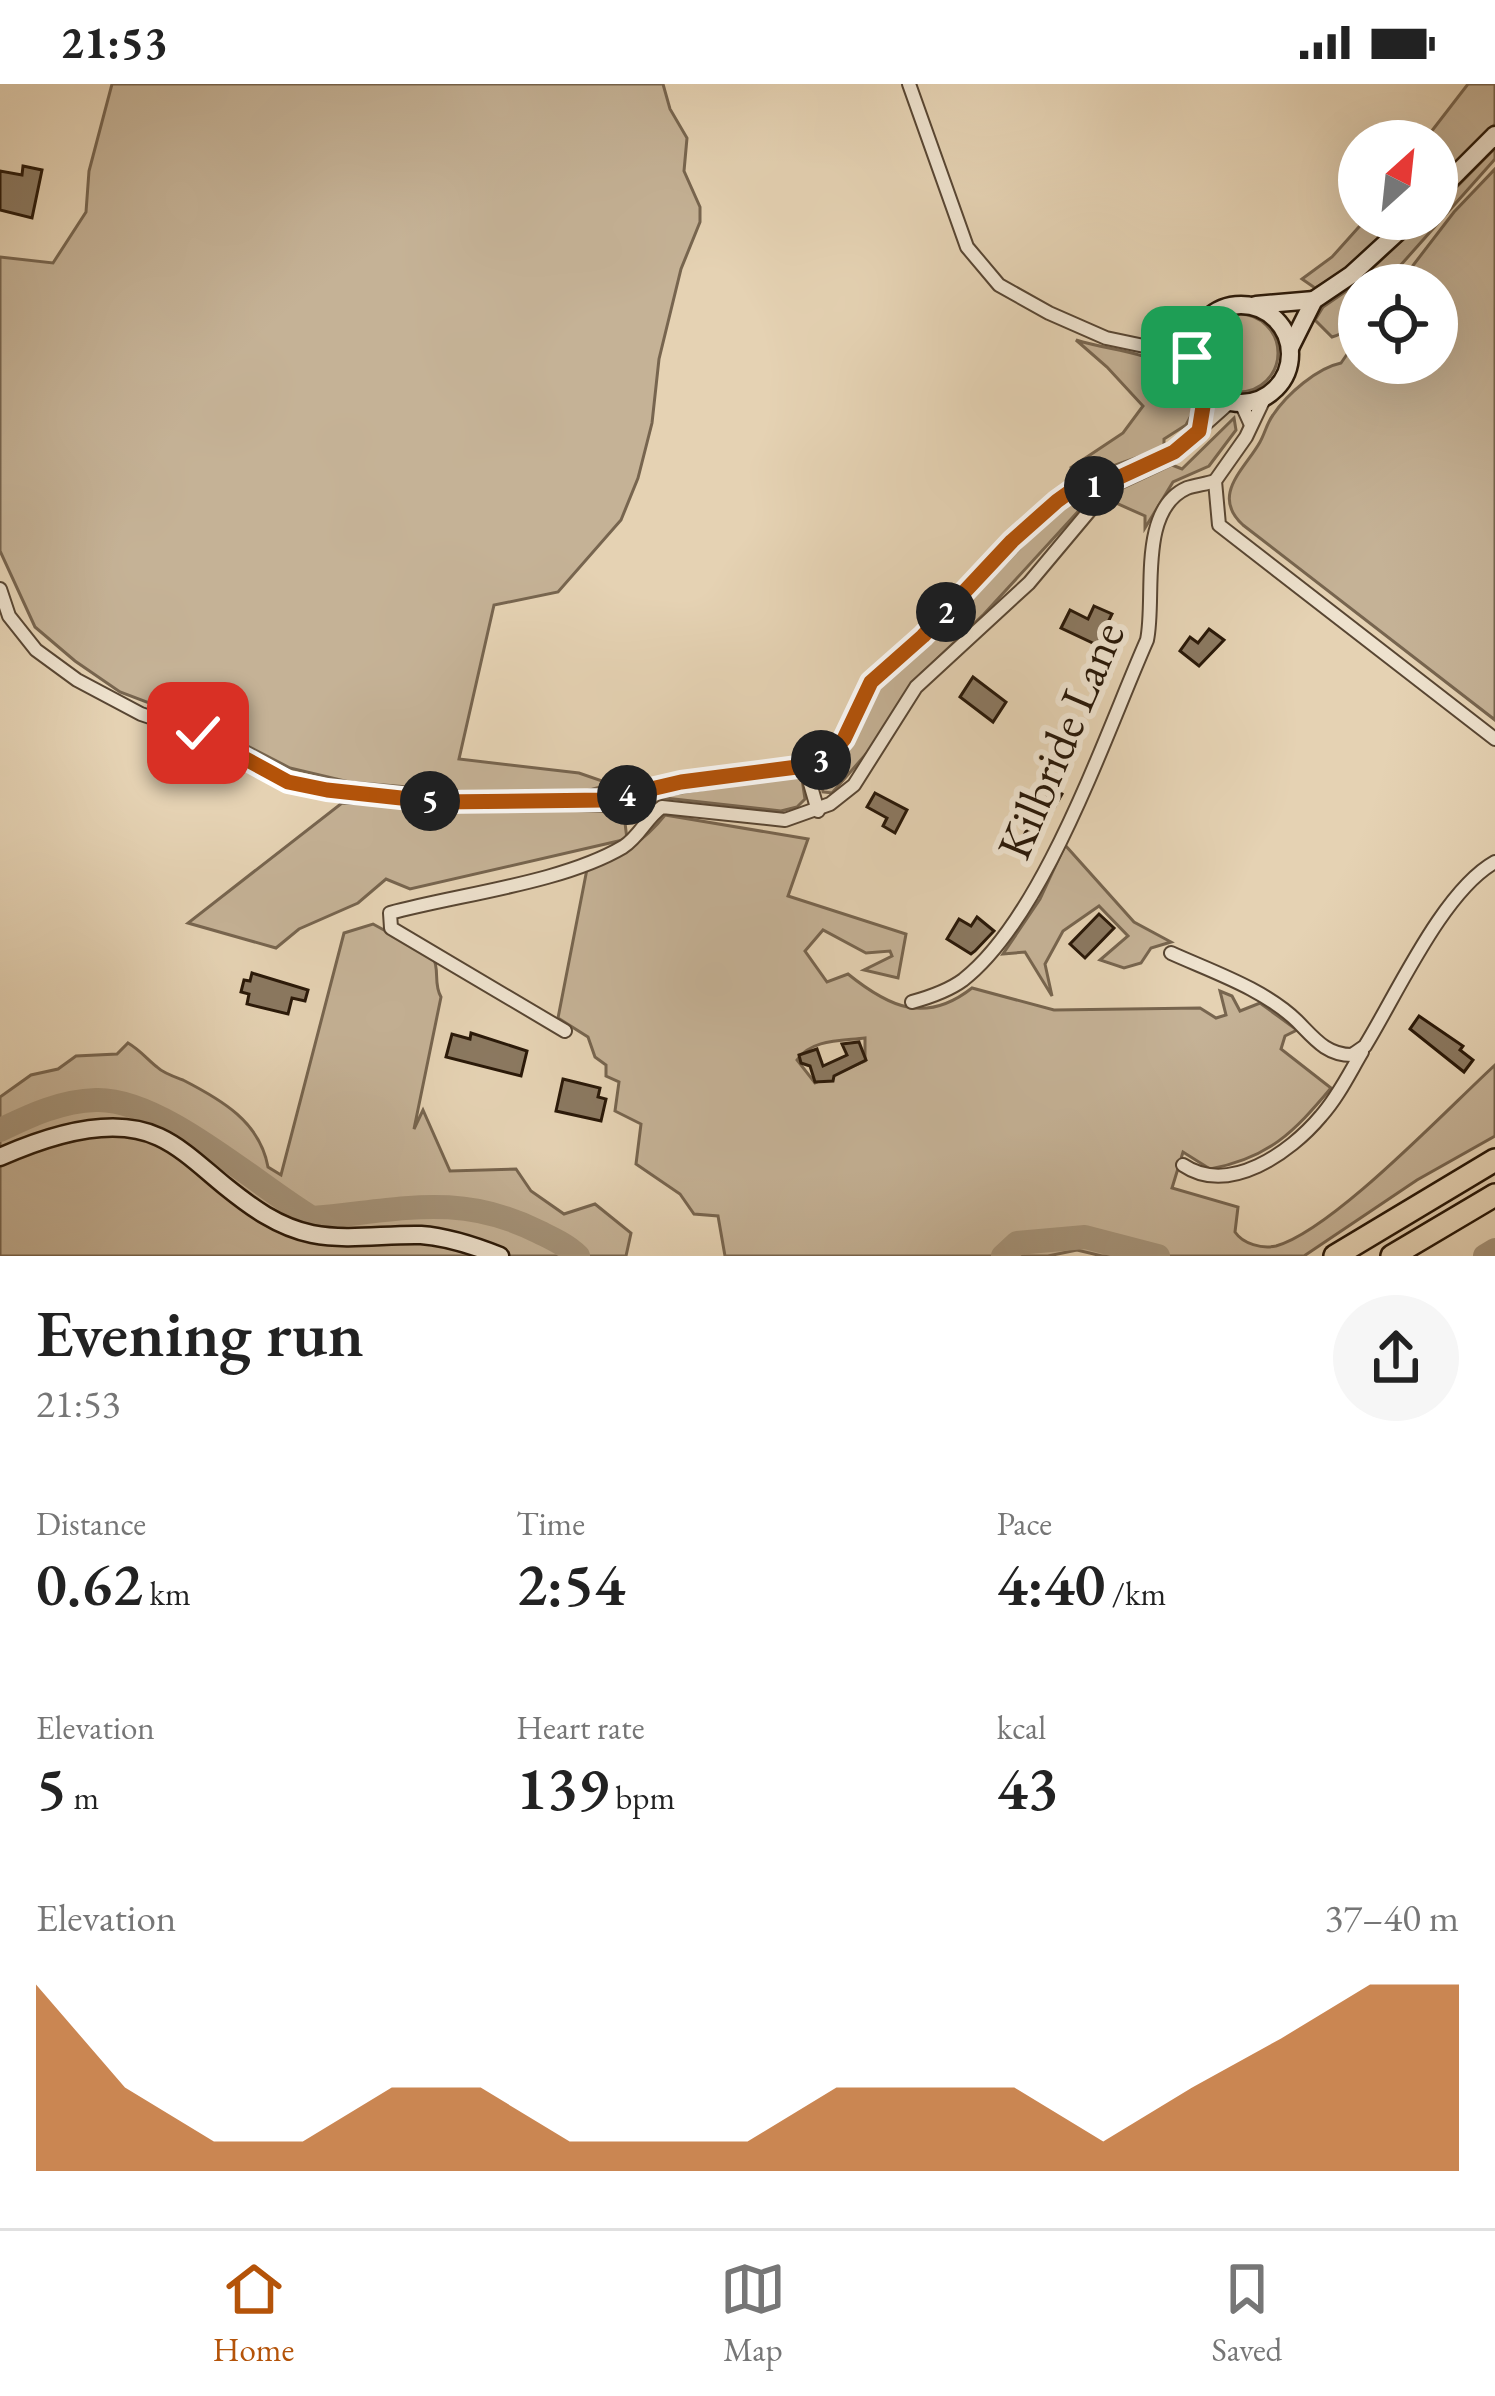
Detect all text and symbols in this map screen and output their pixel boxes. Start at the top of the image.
text: 21:53 [60,13,168,71]
north arrow [1338,120,1458,240]
map controls [1338,120,1458,384]
button: locate [1338,264,1458,384]
pin [1141,306,1243,408]
icon: arrive [1159,324,1225,390]
pin: 1 [1064,456,1124,516]
text: 1 [1085,464,1103,507]
pin: 2 [916,582,976,642]
text: 2 [937,590,955,633]
street label: Kilbride Lane [982,612,1138,868]
pin [147,682,249,784]
icon: check [165,700,231,766]
pin: 3 [791,730,851,790]
text: 3 [812,738,830,781]
pin: 4 [597,765,657,825]
pin: 5 [400,771,460,831]
text: 4 [618,773,636,816]
text: 5 [421,779,439,822]
text: Evening run [36,1290,364,1376]
button: share [1333,1295,1459,1421]
text: 21:53 [36,1378,121,1429]
text: Distance [36,1502,146,1545]
text: Time [516,1502,585,1545]
text: Pace [997,1502,1052,1545]
text: 0.62 [36,1545,143,1623]
text: 2:54 [516,1545,625,1623]
text: 4:40 [997,1545,1105,1623]
text: km [143,1572,191,1615]
text: /km [1105,1572,1166,1615]
text: Elevation [36,1706,155,1749]
text: Heart rate [516,1706,645,1749]
text: kcal [997,1706,1046,1749]
text: 5 [36,1749,67,1827]
text: 139 [516,1749,609,1827]
text: 43 [997,1749,1058,1827]
text: m [67,1776,99,1819]
text: bpm [609,1776,675,1819]
text: Elevation [36,1892,176,1943]
text: 37–40 m [1325,1892,1459,1943]
tab: Home [213,2256,294,2371]
tab: Map [720,2256,786,2371]
tab: Saved [1211,2256,1282,2371]

